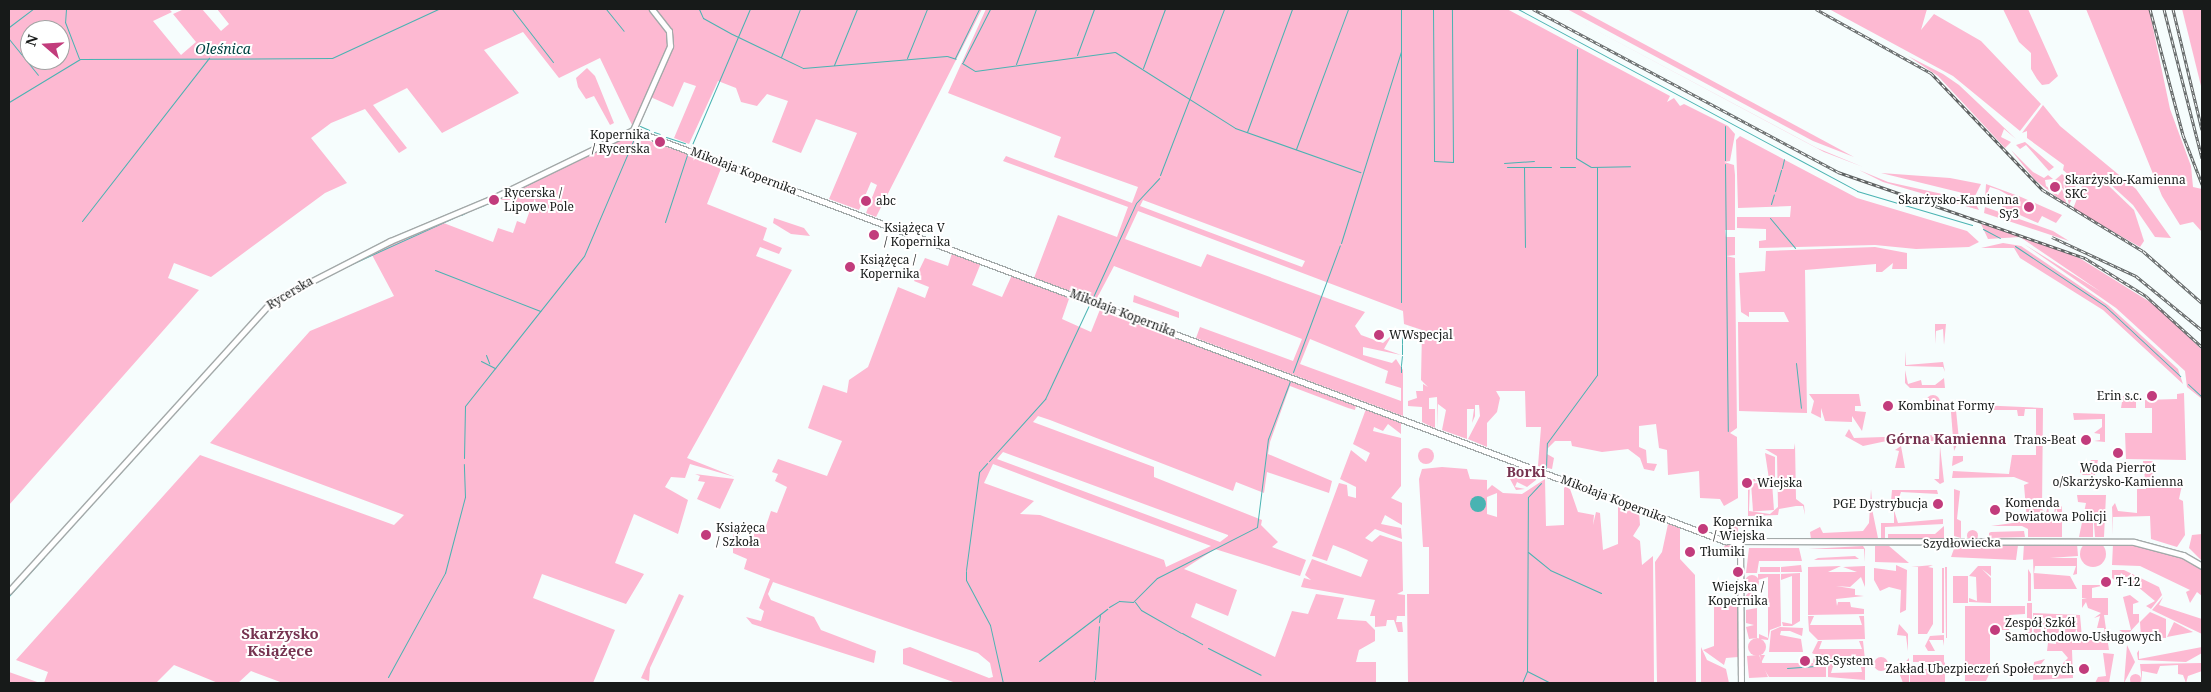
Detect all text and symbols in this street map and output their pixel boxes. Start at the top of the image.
north arrow [20,20,70,70]
text: N [21,32,42,49]
water label: Oleśnica [195,41,251,57]
place label: Kopernika / Rycerska [590,128,650,156]
marker: Kopernika / Rycerska [654,136,666,148]
street label: Mikołaja Kopernika [689,144,799,198]
place label: Skarżysko-Kamienna SKC [2065,173,2186,201]
marker: Skarżysko-Kamienna SKC [2049,181,2061,193]
place label: Rycerska / Lipowe Pole [504,186,574,214]
place label: Skarżysko-Kamienna Sy3 [1898,193,2019,221]
marker: Rycerska / Lipowe Pole [488,194,500,206]
place label: abc [876,194,896,208]
marker: abc [860,195,872,207]
marker: Skarżysko-Kamienna Sy3 [2023,201,2035,213]
place label: Książęca V / Kopernika [884,221,950,249]
marker: Książęca V / Kopernika [868,229,880,241]
place label: Książęca / Kopernika [860,253,920,281]
marker: Książęca / Kopernika [844,261,856,273]
street label: Rycerska [264,274,316,312]
street label: Mikołaja Kopernika [1068,286,1178,340]
place label: WWspecjal [1389,328,1453,342]
marker: WWspecjal [1373,329,1385,341]
place label: Erin s.c. [2097,389,2142,403]
marker: Erin s.c. [2146,390,2158,402]
place label: Kombinat Formy [1898,399,1995,413]
marker: Kombinat Formy [1882,400,1894,412]
district label: Górna Kamienna [1886,431,2006,447]
place label: Trans-Beat [2014,433,2076,447]
marker: Trans-Beat [2080,434,2092,446]
marker: Woda Pierrot o/Skarżysko-Kamienna [2112,447,2124,459]
place label: Woda Pierrot o/Skarżysko-Kamienna [2052,461,2184,489]
district label: Borki [1506,464,1546,480]
street label: Mikołaja Kopernika [1559,472,1669,526]
place label: Wiejska [1757,476,1803,490]
marker: Wiejska [1741,477,1753,489]
place label: Komenda Powiatowa Policji [2005,496,2107,524]
place label: PGE Dystrybucja [1833,497,1928,511]
marker: PGE Dystrybucja [1932,498,1944,510]
marker: Komenda Powiatowa Policji [1989,504,2001,516]
place label: Kopernika / Wiejska [1713,515,1773,543]
place label: Książęca / Szkoła [716,521,766,549]
marker: Kopernika / Wiejska [1697,523,1709,535]
marker: Książęca / Szkoła [700,529,712,541]
street label: Szydłowiecka [1923,535,2001,551]
place label: Tłumiki [1700,545,1745,559]
marker: Tłumiki [1684,546,1696,558]
marker: Wiejska / Kopernika [1732,566,1744,578]
place label: T-12 [2116,575,2140,589]
marker: T-12 [2100,576,2112,588]
place label: Wiejska / Kopernika [1708,580,1768,608]
place label: Zespół Szkół Samochodowo-Usługowych [2005,616,2162,644]
district label: Skarżysko Książęce [241,624,319,659]
marker: Zespół Szkół Samochodowo-Usługowych [1989,624,2001,636]
place label: RS-System [1815,654,1874,668]
marker: RS-System [1799,655,1811,667]
place label: Zakład Ubezpieczeń Społecznych [1886,662,2074,676]
marker: Zakład Ubezpieczeń Społecznych [2078,663,2090,675]

